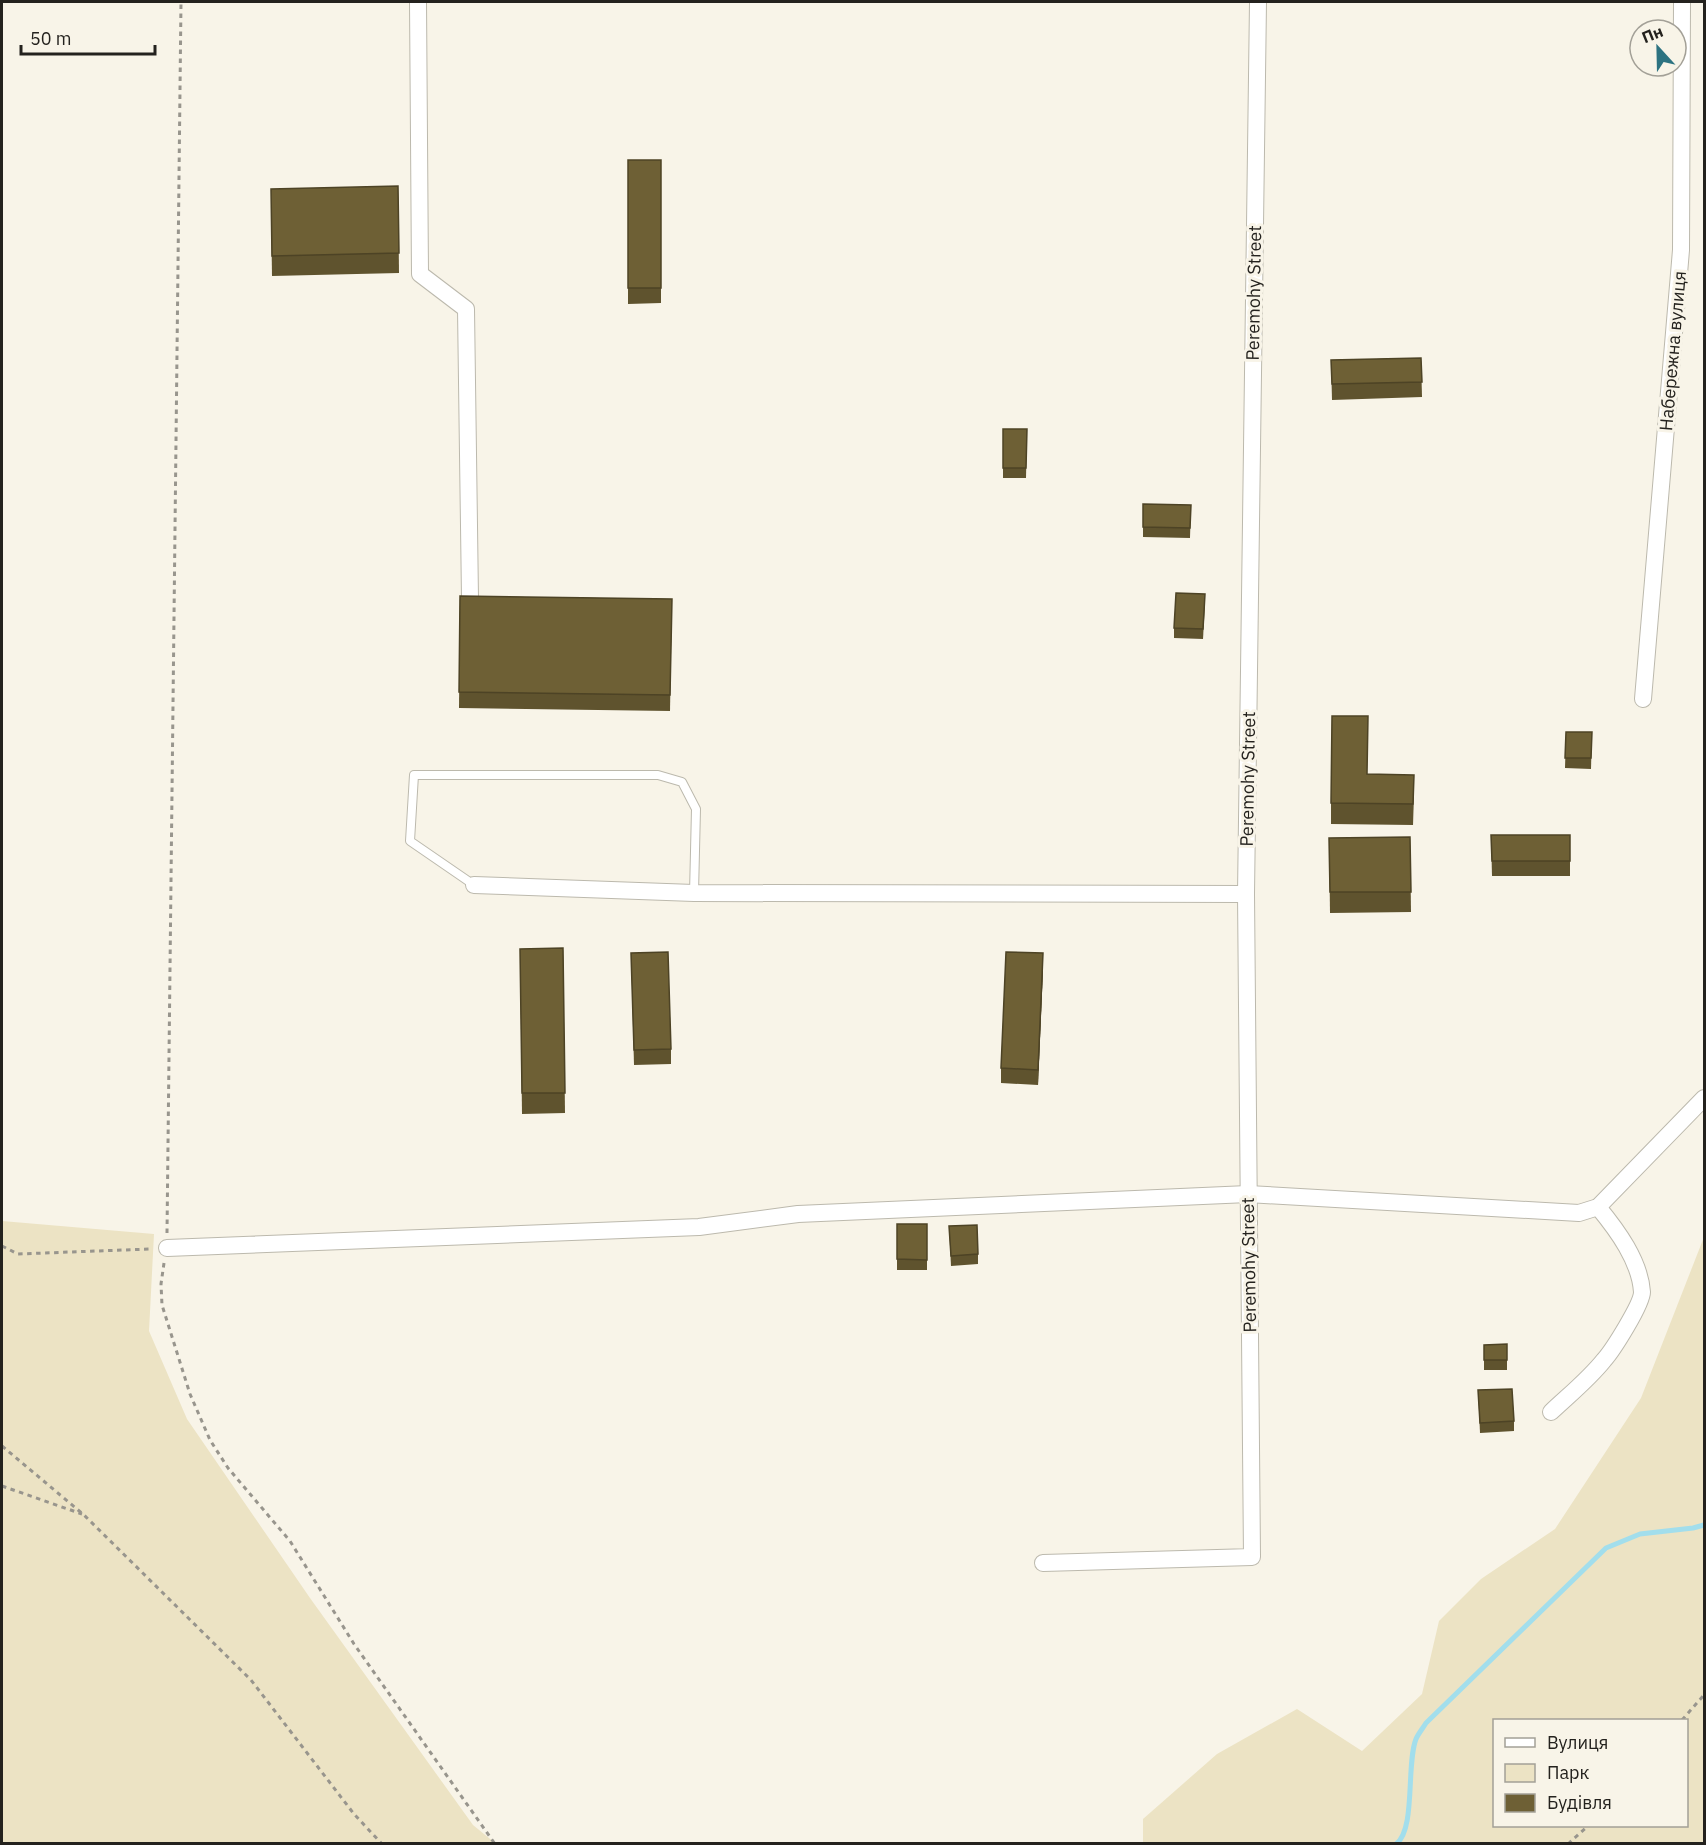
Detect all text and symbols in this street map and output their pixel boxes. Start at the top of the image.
scale bar [21,18,154,56]
north arrow [1628,18,1688,78]
text: Пн [1639,21,1666,47]
text: 50 m [30,27,72,50]
street label: Peremohy Street [1241,225,1266,361]
street label: Набережна вулиця [1654,270,1691,432]
street label: Peremohy Street [1235,711,1260,847]
street label: Peremohy Street [1236,1197,1261,1333]
legend [1493,1719,1688,1827]
text: Вулиця [1547,1731,1608,1754]
text: Парк [1547,1761,1590,1784]
text: Будівля [1547,1791,1612,1814]

